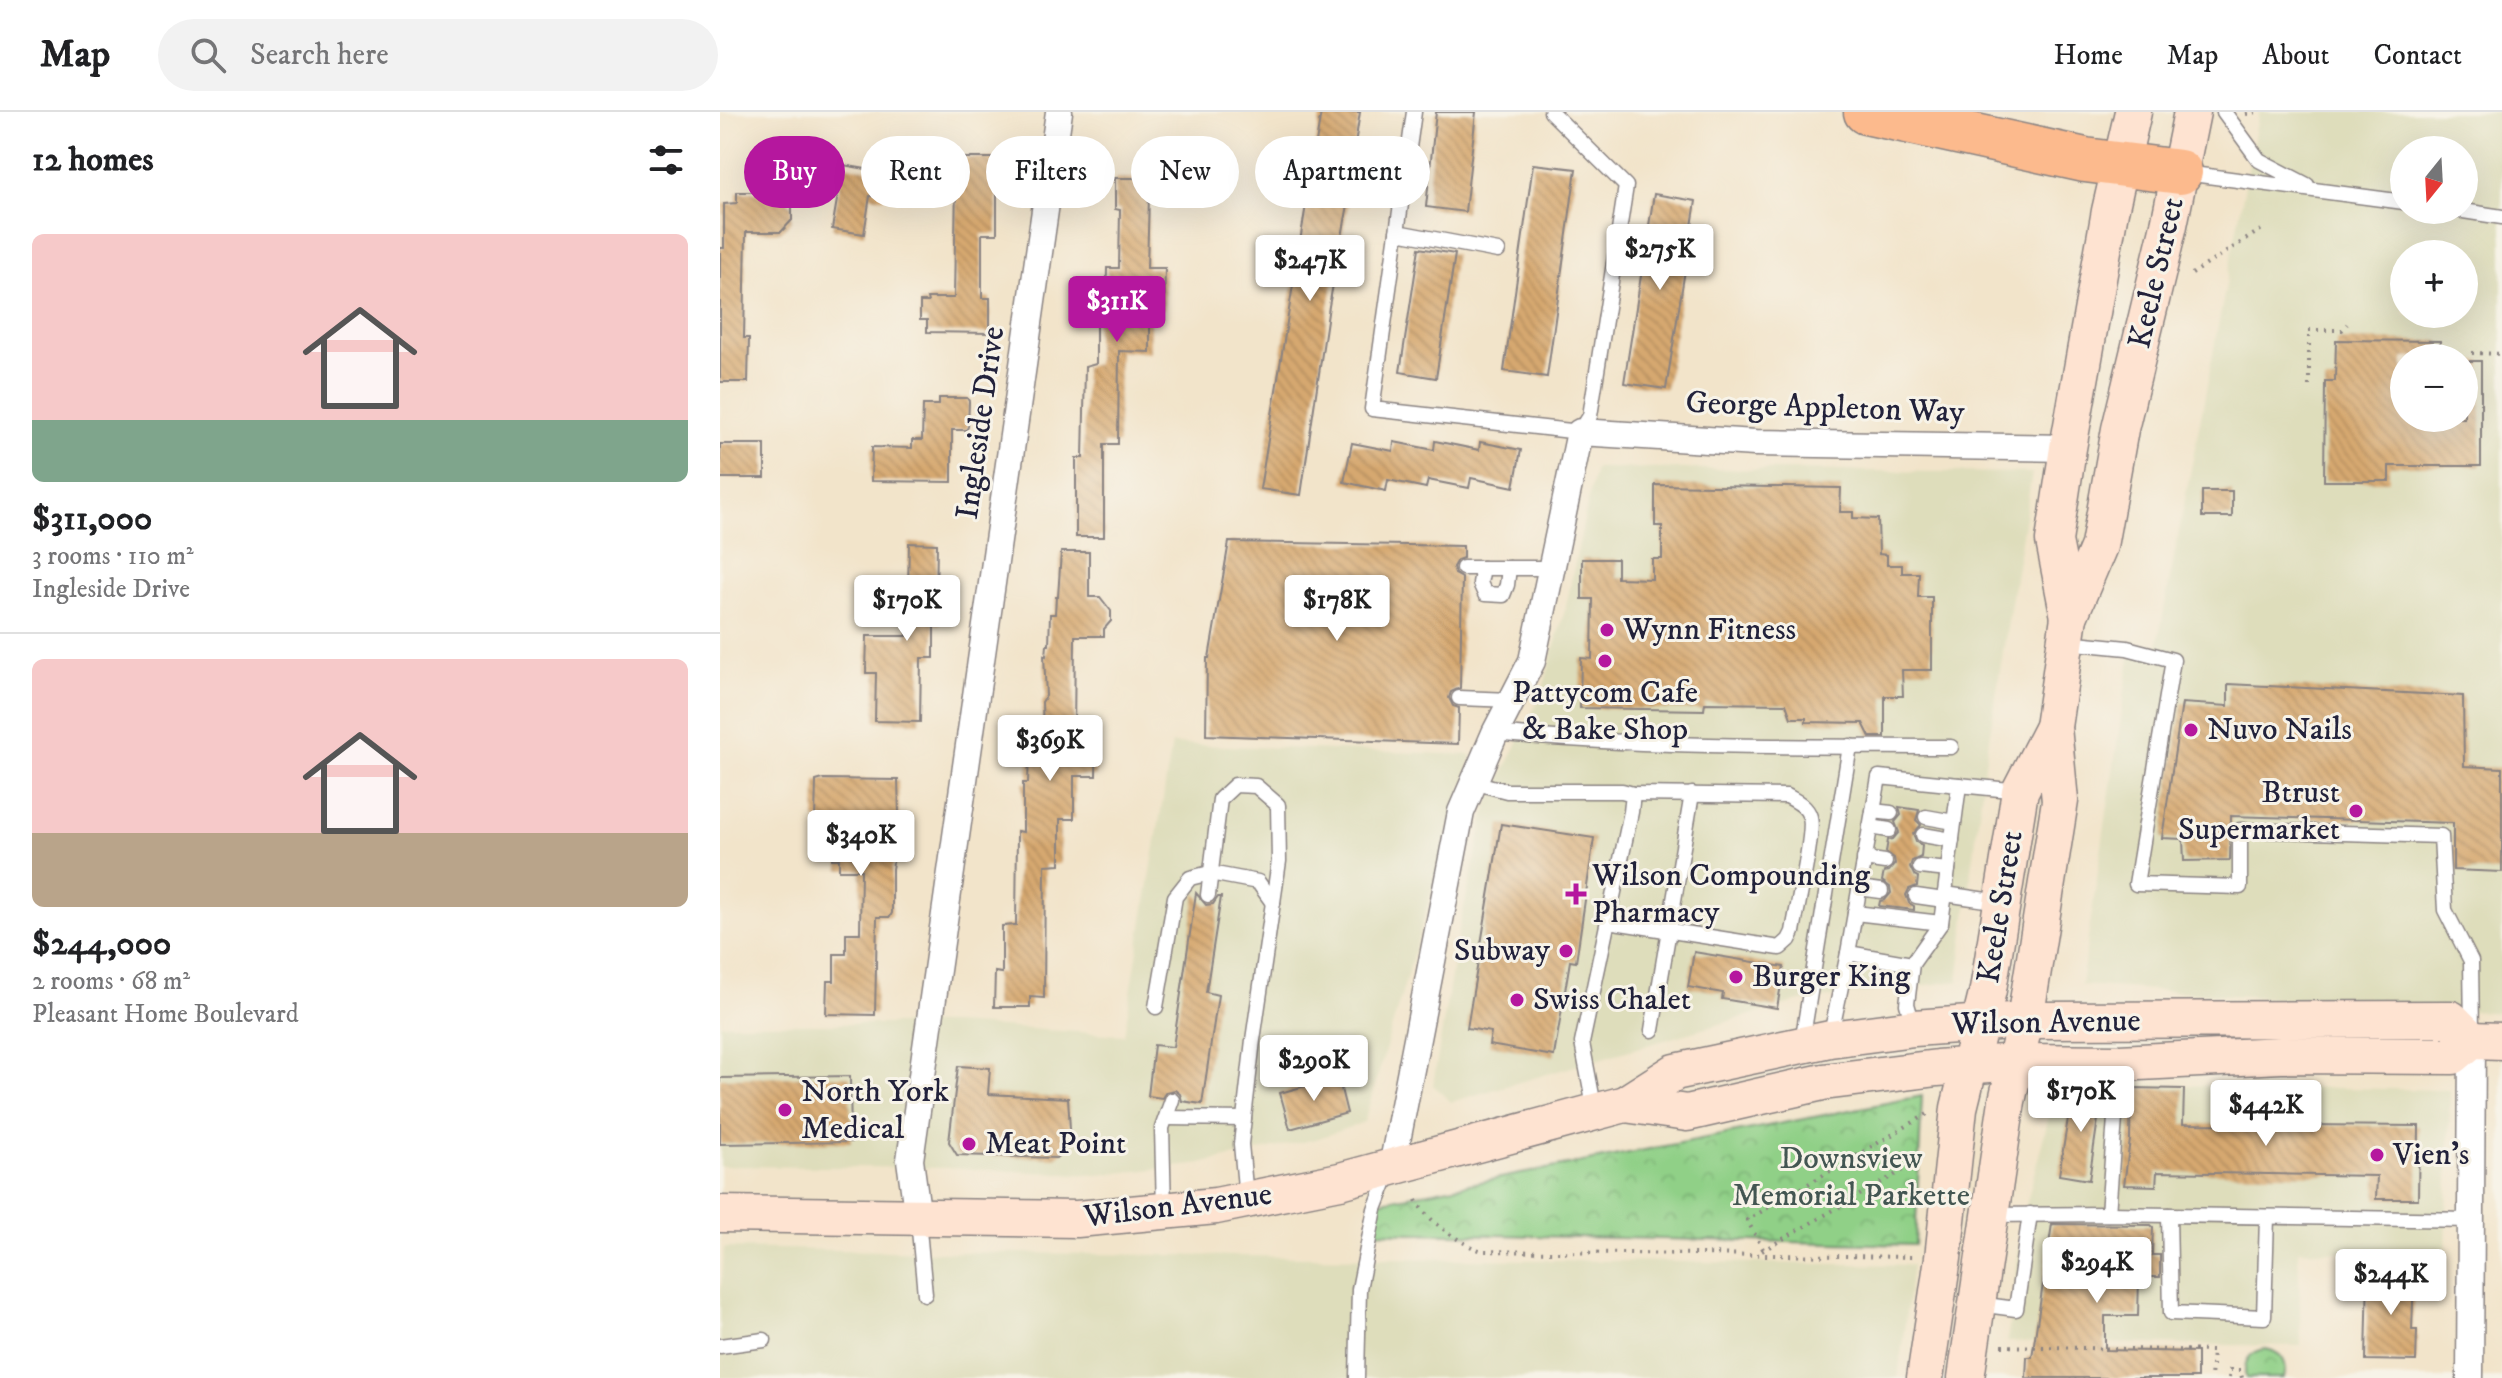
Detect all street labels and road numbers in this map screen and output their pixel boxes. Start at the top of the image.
street label: Keele Street [2120,194,2194,352]
street label: Ingleside Drive [948,324,1014,522]
street label: George Appleton Way [1685,383,1966,433]
street label: Keele Street [1969,828,2033,986]
street label: Wilson Avenue [1950,1001,2141,1045]
street label: Wilson Avenue [1081,1175,1274,1238]

